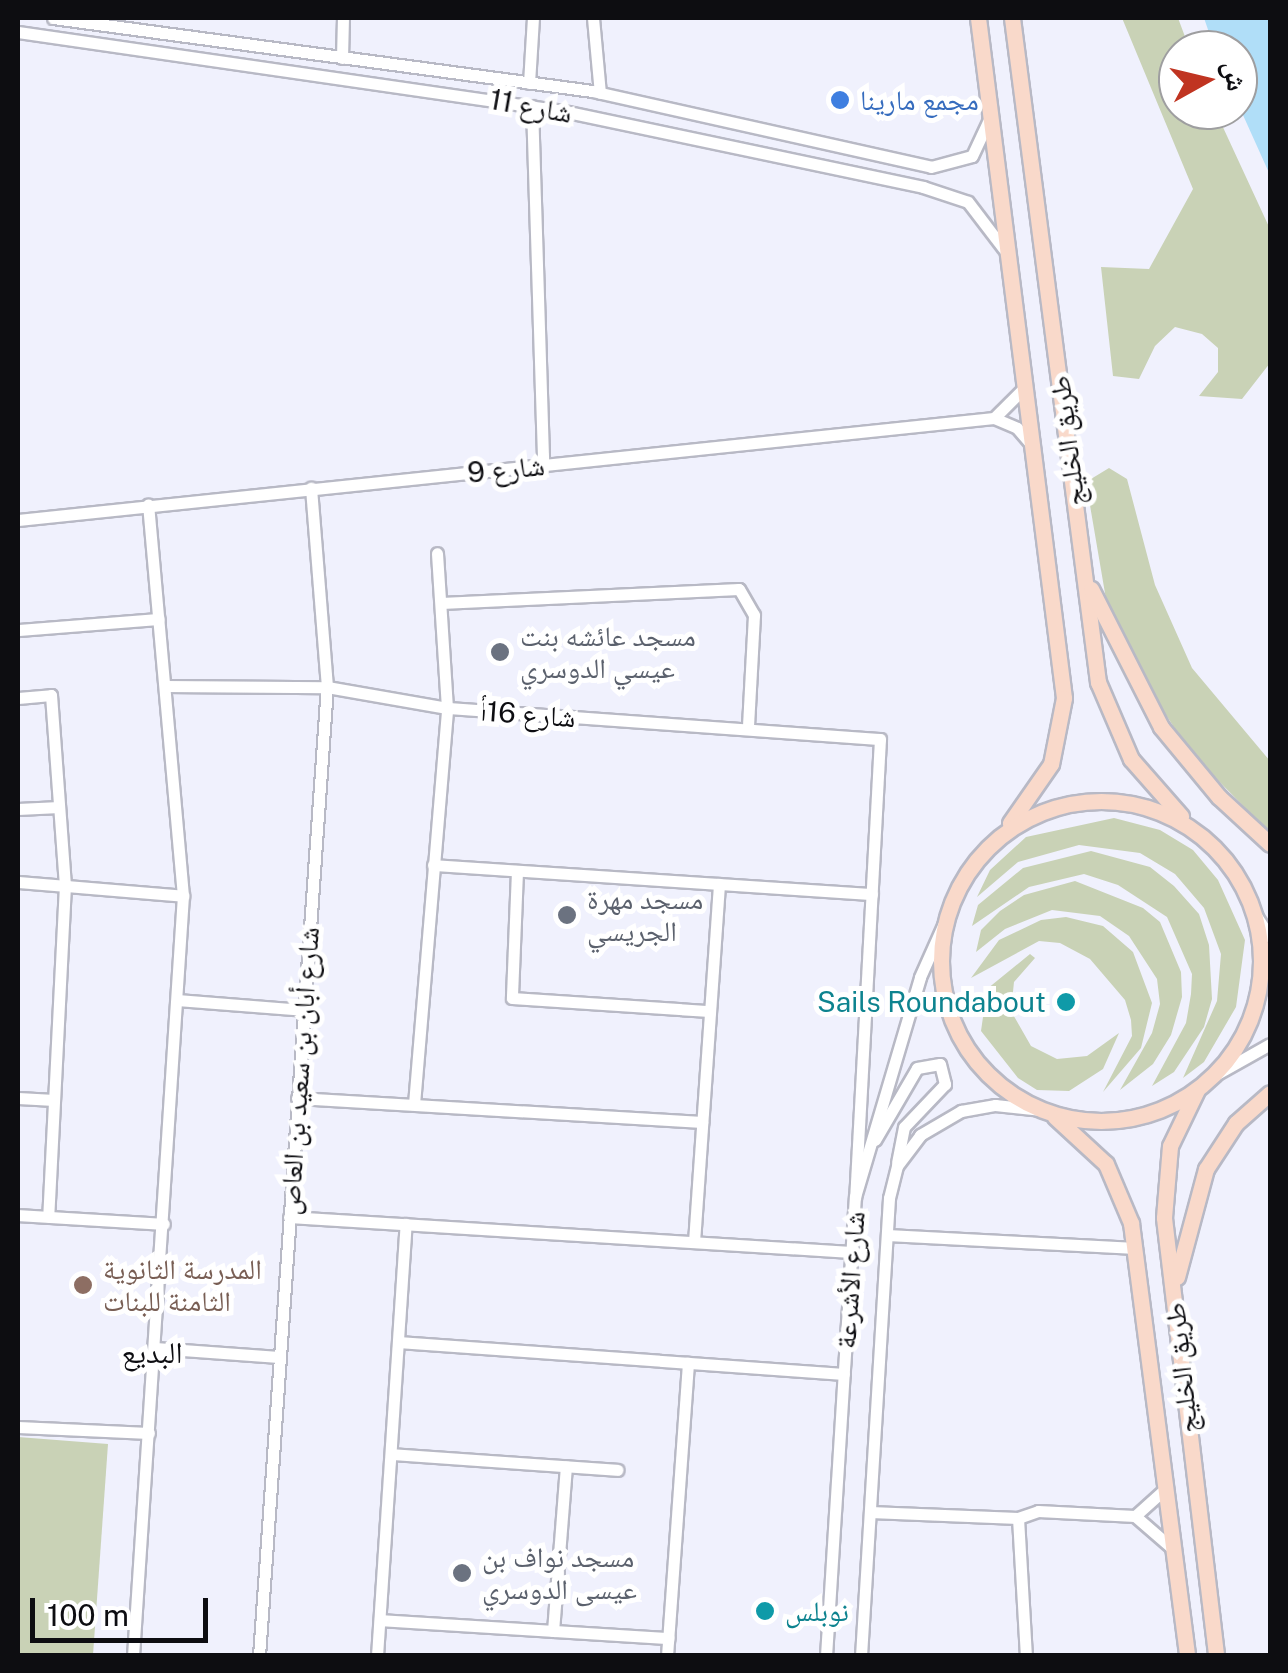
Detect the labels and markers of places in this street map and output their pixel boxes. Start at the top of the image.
place label: مجمع مارينا [860,83,979,117]
marker: مجمع مارينا [829,89,851,111]
place label: مسجد عائشه بنت عيسي الدوسري [520,619,696,685]
marker: مسجد عائشه بنت عيسي الدوسري [489,641,511,663]
place label: مسجد مهرة الجريسي [587,882,703,948]
marker: مسجد مهرة الجريسي [556,904,578,926]
place label: Sails Roundabout [817,985,1046,1019]
marker: Sails Roundabout [1055,991,1077,1013]
place label: المدرسة الثانوية الثامنة للبنات [103,1252,262,1318]
marker: المدرسة الثانوية الثامنة للبنات [72,1274,94,1296]
place label: مسجد نواف بن عيسى الدوسري [482,1540,637,1606]
marker: مسجد نواف بن عيسى الدوسري [451,1562,473,1584]
place label: نوبلس [785,1594,849,1628]
marker: نوبلس [754,1600,776,1622]

